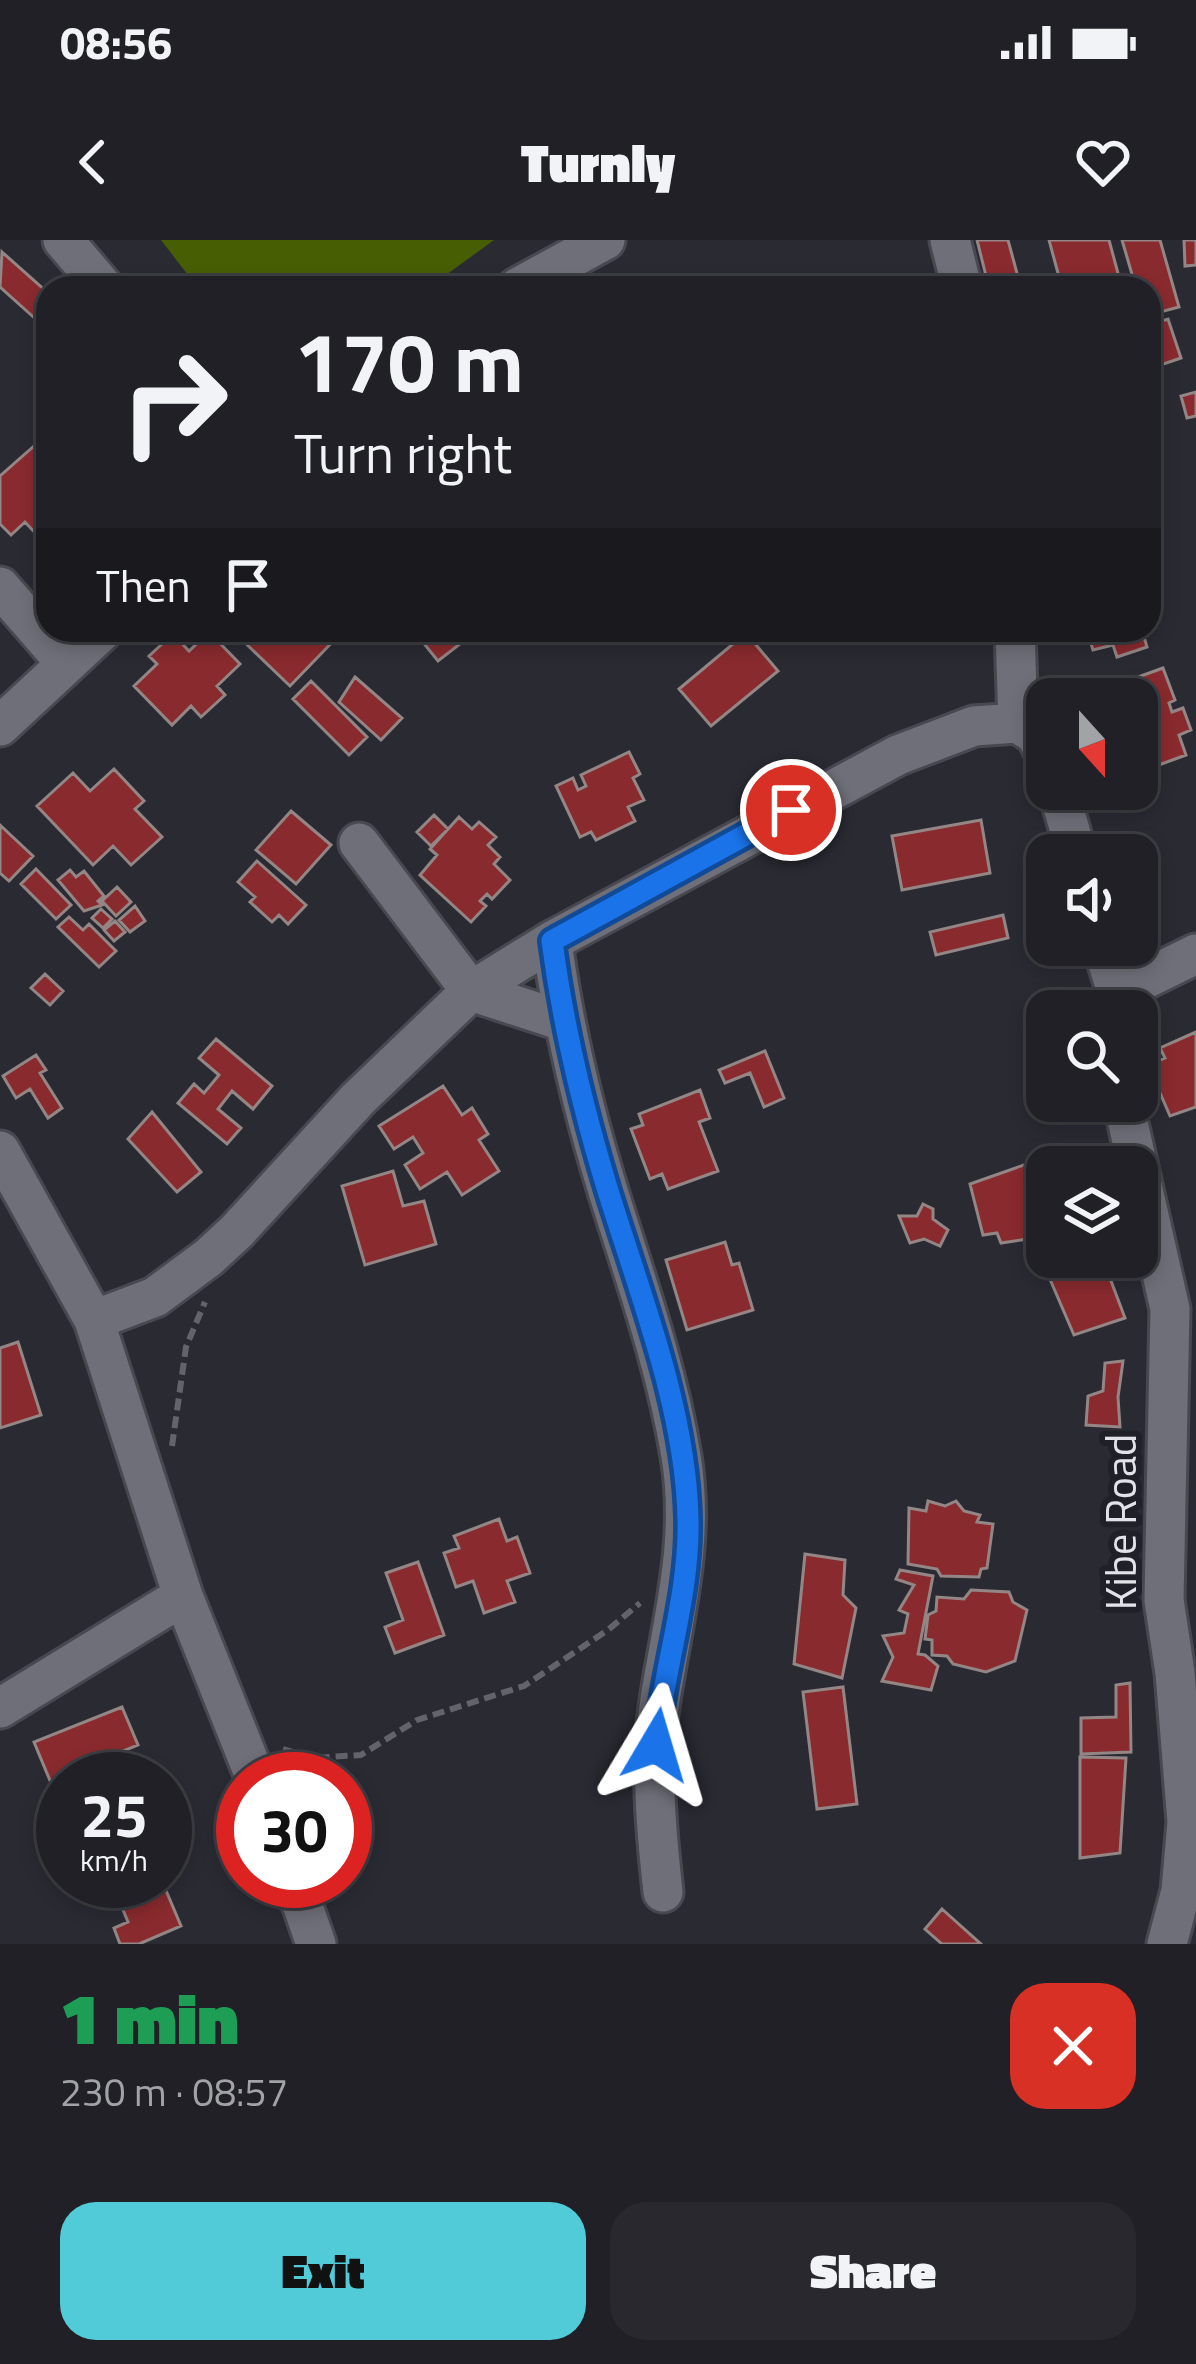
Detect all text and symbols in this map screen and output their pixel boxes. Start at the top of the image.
text: 08:56 [60,8,172,76]
text: Turnly [521,121,675,203]
icon: back [60,129,126,195]
icon: heart [1070,129,1136,195]
text: 170 m [294,297,524,425]
icon: right [96,324,252,480]
text: Turn right [294,412,512,494]
text: Then [96,551,191,619]
icon: arrive [215,552,281,618]
north arrow [1026,678,1158,810]
map controls [1026,678,1158,1278]
pin [740,759,842,861]
icon: arrive [758,777,824,843]
button: sound [1026,834,1158,966]
button: search [1026,990,1158,1122]
button: layers [1026,1146,1158,1278]
street label: Kibe Road [1088,1434,1152,1610]
position arrow [593,1682,719,1808]
speed limit sign: 30 [216,1752,372,1908]
text: 25 [80,1769,148,1860]
text: km/h [80,1837,148,1883]
text: 1 min [60,1962,239,2072]
button: close [1010,1983,1136,2109]
text: 230 m · 08:57 [60,2062,288,2121]
button: Exit [60,2202,586,2340]
button: Share [610,2202,1136,2340]

